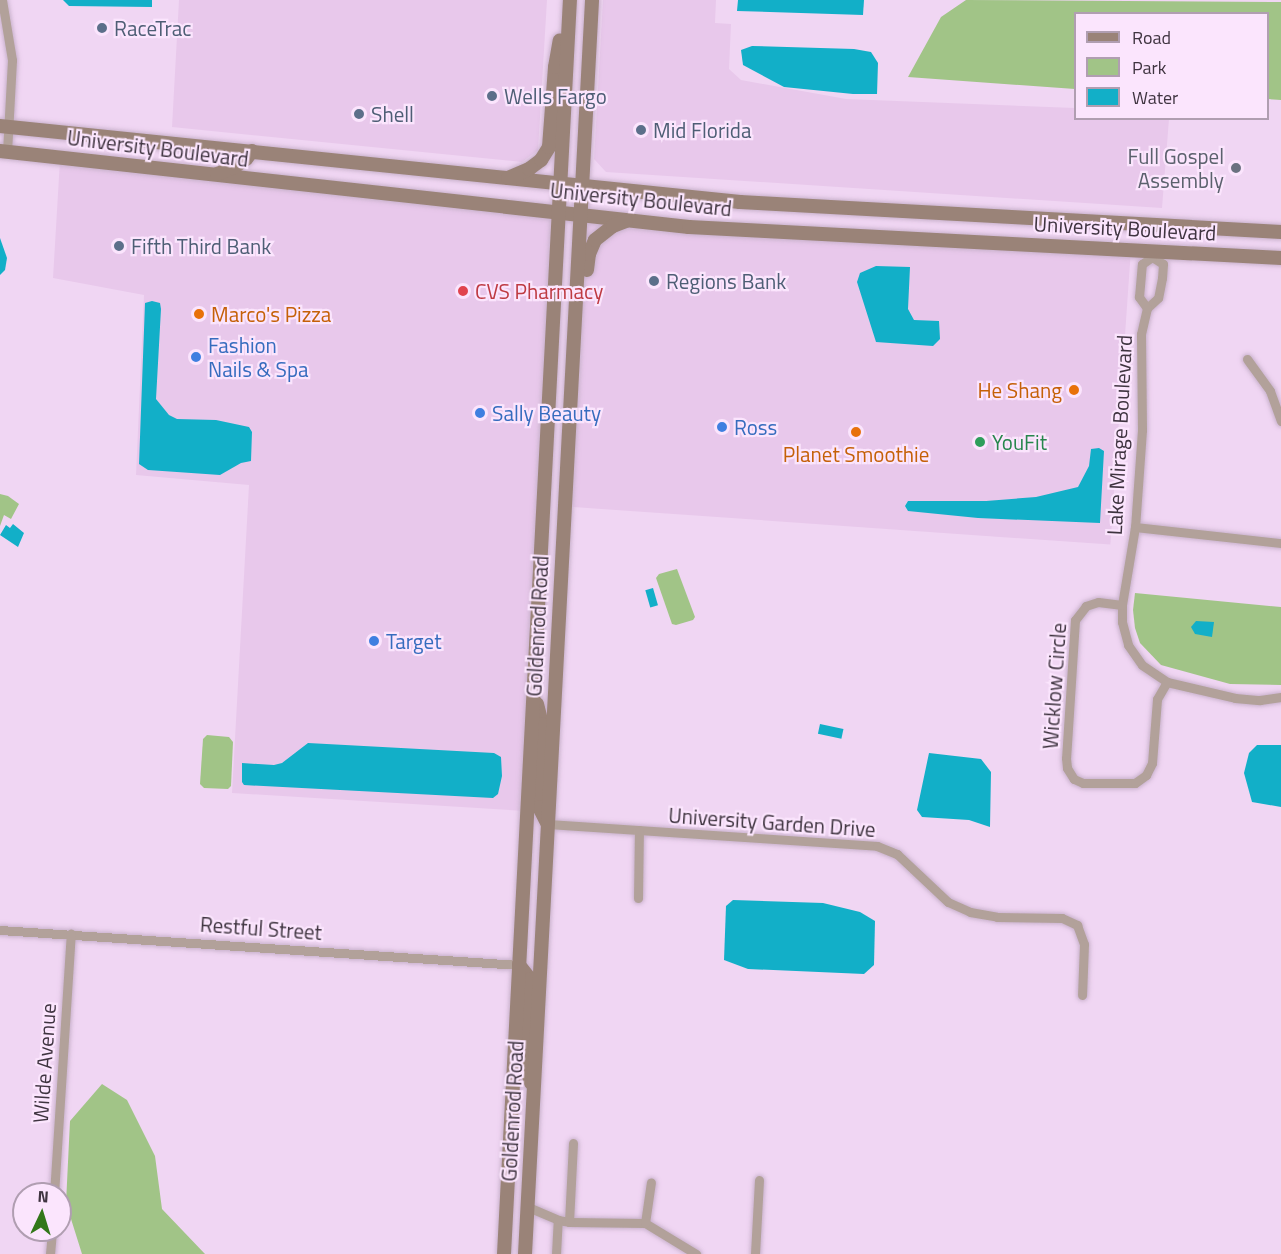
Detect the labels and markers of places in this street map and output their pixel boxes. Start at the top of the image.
place label: RaceTrac [114,15,191,41]
marker: RaceTrac [95,21,109,35]
place label: Wells Fargo [504,83,607,109]
marker: Wells Fargo [485,89,499,103]
place label: Shell [371,101,414,127]
marker: Shell [352,107,366,121]
place label: Mid Florida [653,117,751,143]
marker: Mid Florida [634,123,648,137]
place label: Full Gospel Assembly [1128,143,1224,193]
marker: Full Gospel Assembly [1229,161,1243,175]
place label: Fifth Third Bank [131,233,271,259]
marker: Fifth Third Bank [112,239,126,253]
place label: Regions Bank [666,268,786,294]
marker: Regions Bank [647,274,661,288]
place label: CVS Pharmacy [475,278,603,304]
marker: CVS Pharmacy [456,284,470,298]
place label: Marco's Pizza [211,301,331,327]
marker: Marco's Pizza [192,307,206,321]
place label: Fashion Nails & Spa [208,332,309,382]
marker: Fashion Nails & Spa [189,350,203,364]
place label: He Shang [977,377,1062,403]
marker: He Shang [1067,383,1081,397]
place label: Sally Beauty [492,400,601,426]
marker: Sally Beauty [473,406,487,420]
place label: Ross [734,414,777,440]
marker: Ross [715,420,729,434]
marker: Planet Smoothie [849,425,863,439]
place label: YouFit [992,429,1047,455]
marker: YouFit [973,435,987,449]
place label: Planet Smoothie [783,441,929,467]
place label: Target [386,628,442,654]
marker: Target [367,634,381,648]

